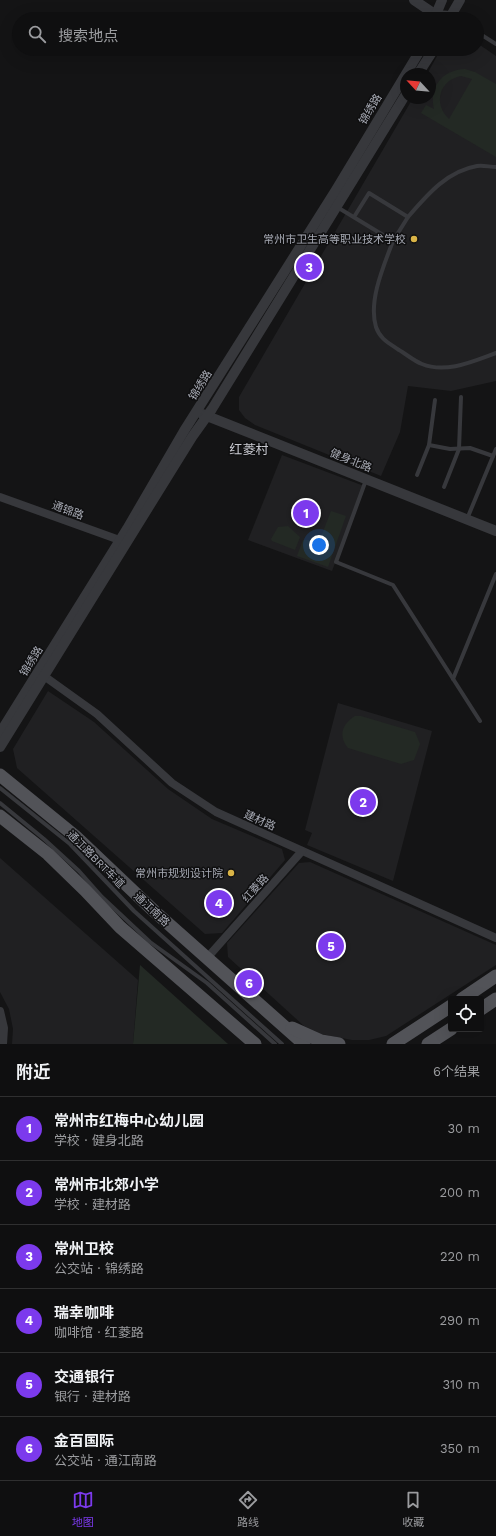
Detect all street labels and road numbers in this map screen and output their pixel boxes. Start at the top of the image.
street label: 锦绣路 [356,92,384,127]
street label: 锦绣路 [186,368,215,403]
street label: 健身北路 [328,446,374,475]
street label: 通锦路 [50,499,86,522]
street label: 锦绣路 [17,644,46,679]
street label: 建材路 [242,808,278,833]
street label: 通江路BRT车道 [64,828,127,891]
street label: 红菱路 [240,872,271,905]
street label: 通江南路 [131,890,172,929]

